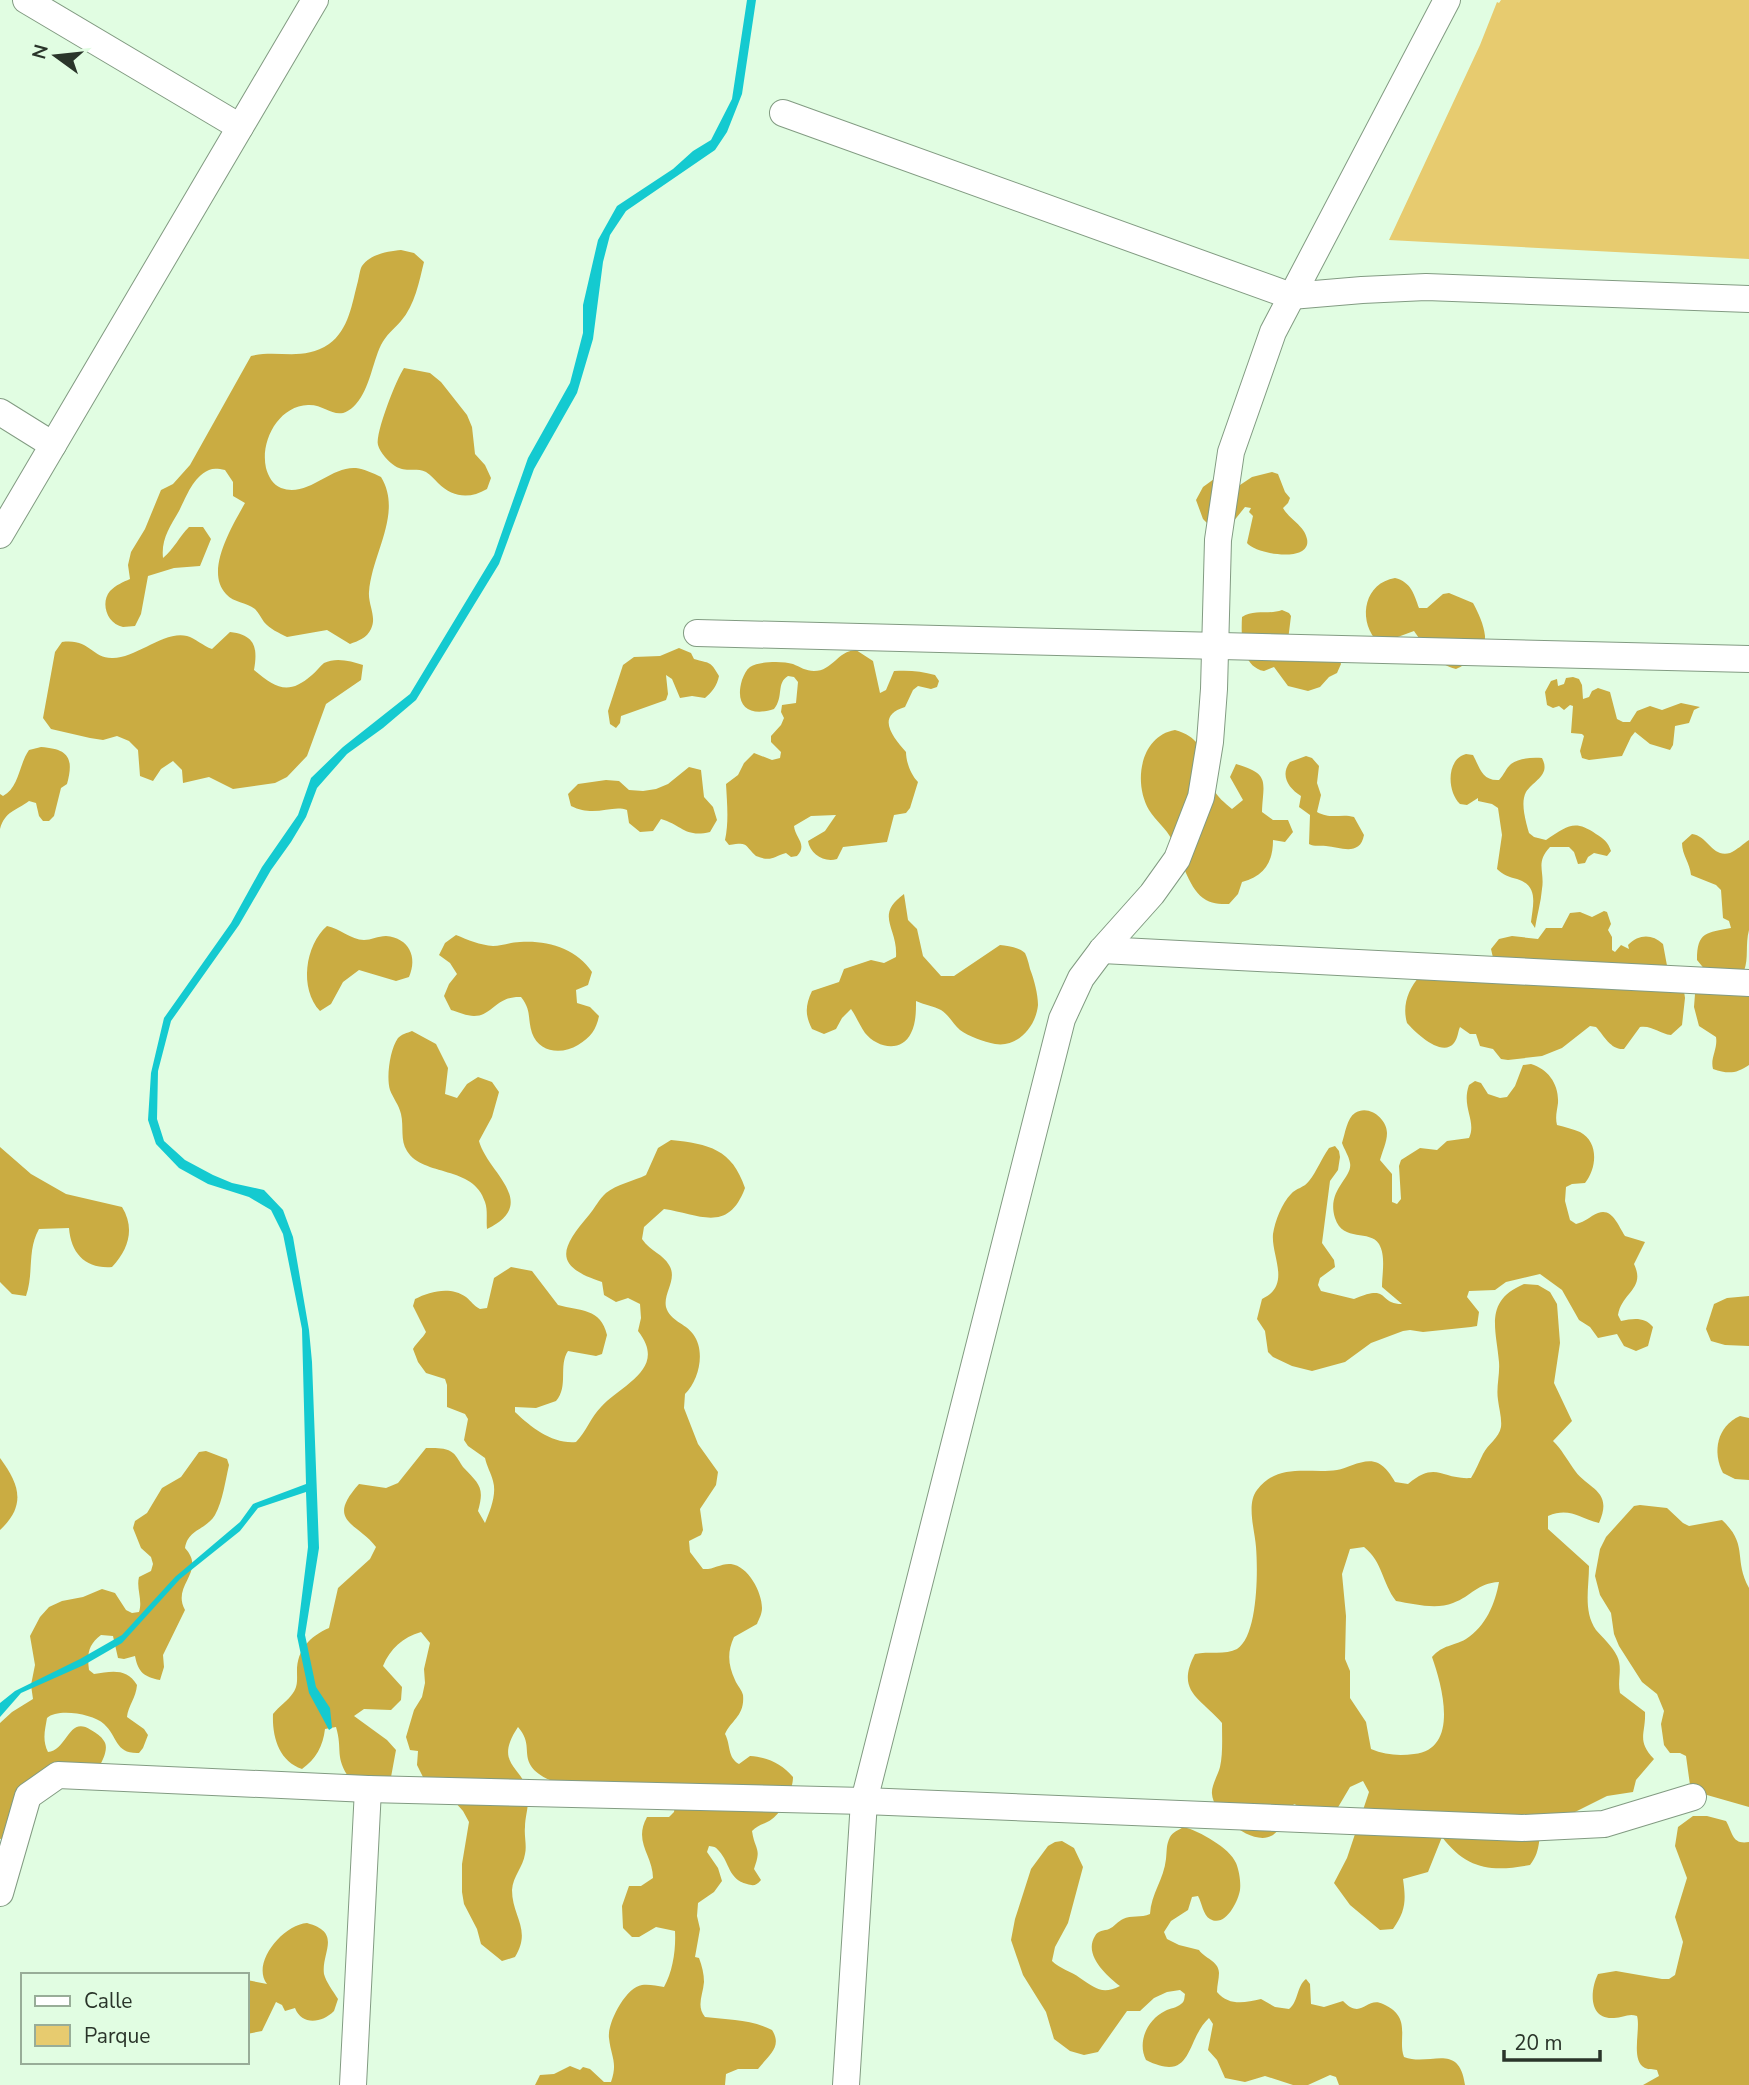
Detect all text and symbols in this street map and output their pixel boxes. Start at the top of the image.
north arrow [21,21,91,91]
text: N [26,42,55,62]
legend [21,1973,248,2064]
text: Calle [84,1987,132,2015]
scale bar [1504,2018,1600,2062]
text: Parque [84,2022,151,2050]
text: 20 m [1514,2029,1563,2057]

